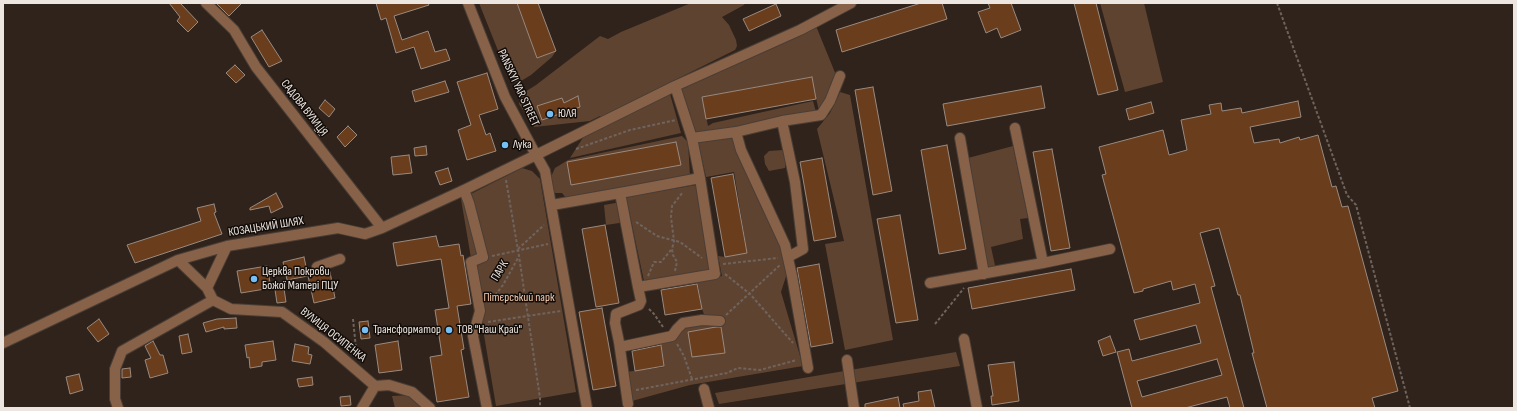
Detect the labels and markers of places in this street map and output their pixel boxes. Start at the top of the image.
place label: ЮЛЯ [558,107,576,121]
marker: ЮЛЯ [545,109,555,119]
place label: Лука [513,138,532,152]
marker: Лука [500,140,510,150]
place label: Церква Покрови Божої Матері ПЦУ [262,265,338,293]
marker: Церква Покрови Божої Матері ПЦУ [249,274,259,284]
place label: Трансформатор [373,323,441,337]
place label: ТОВ "Наш Край" [457,323,522,337]
marker: Трансформатор [360,325,370,335]
marker: ТОВ "Наш Край" [444,325,454,335]

